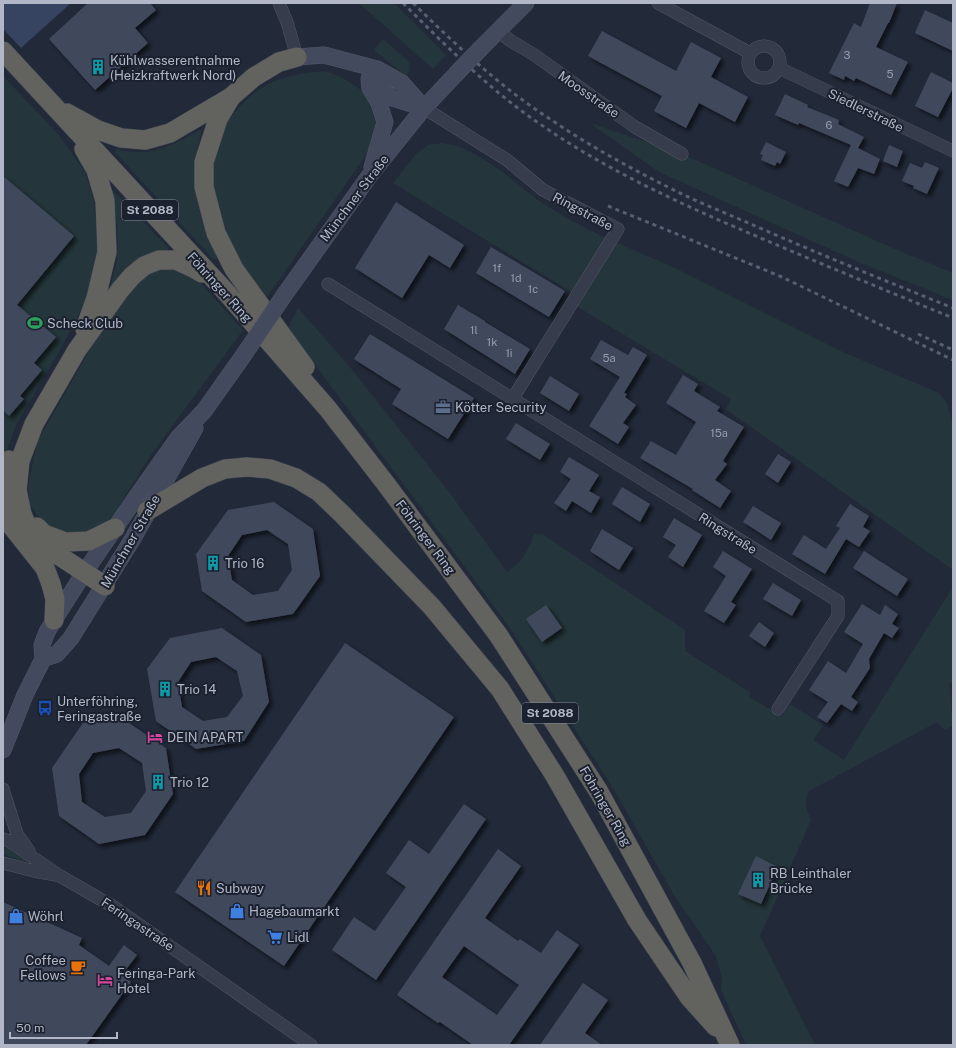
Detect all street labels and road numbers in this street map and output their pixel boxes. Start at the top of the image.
street label: Moosstraße [555,68,622,121]
street label: Siedlerstraße [826,86,906,135]
street label: Münchner Straße [317,152,392,245]
street label: Ringstraße [550,189,615,234]
road number: St 2088 [122,200,178,220]
street label: Föhringer Ring [184,249,255,326]
street label: Münchner Straße [98,492,163,590]
street label: Föhringer Ring [393,497,458,577]
street label: Ringstraße [696,510,760,557]
road number: St 2088 [522,703,578,723]
street label: Föhringer Ring [577,764,634,849]
street label: Feringastraße [99,895,177,954]

